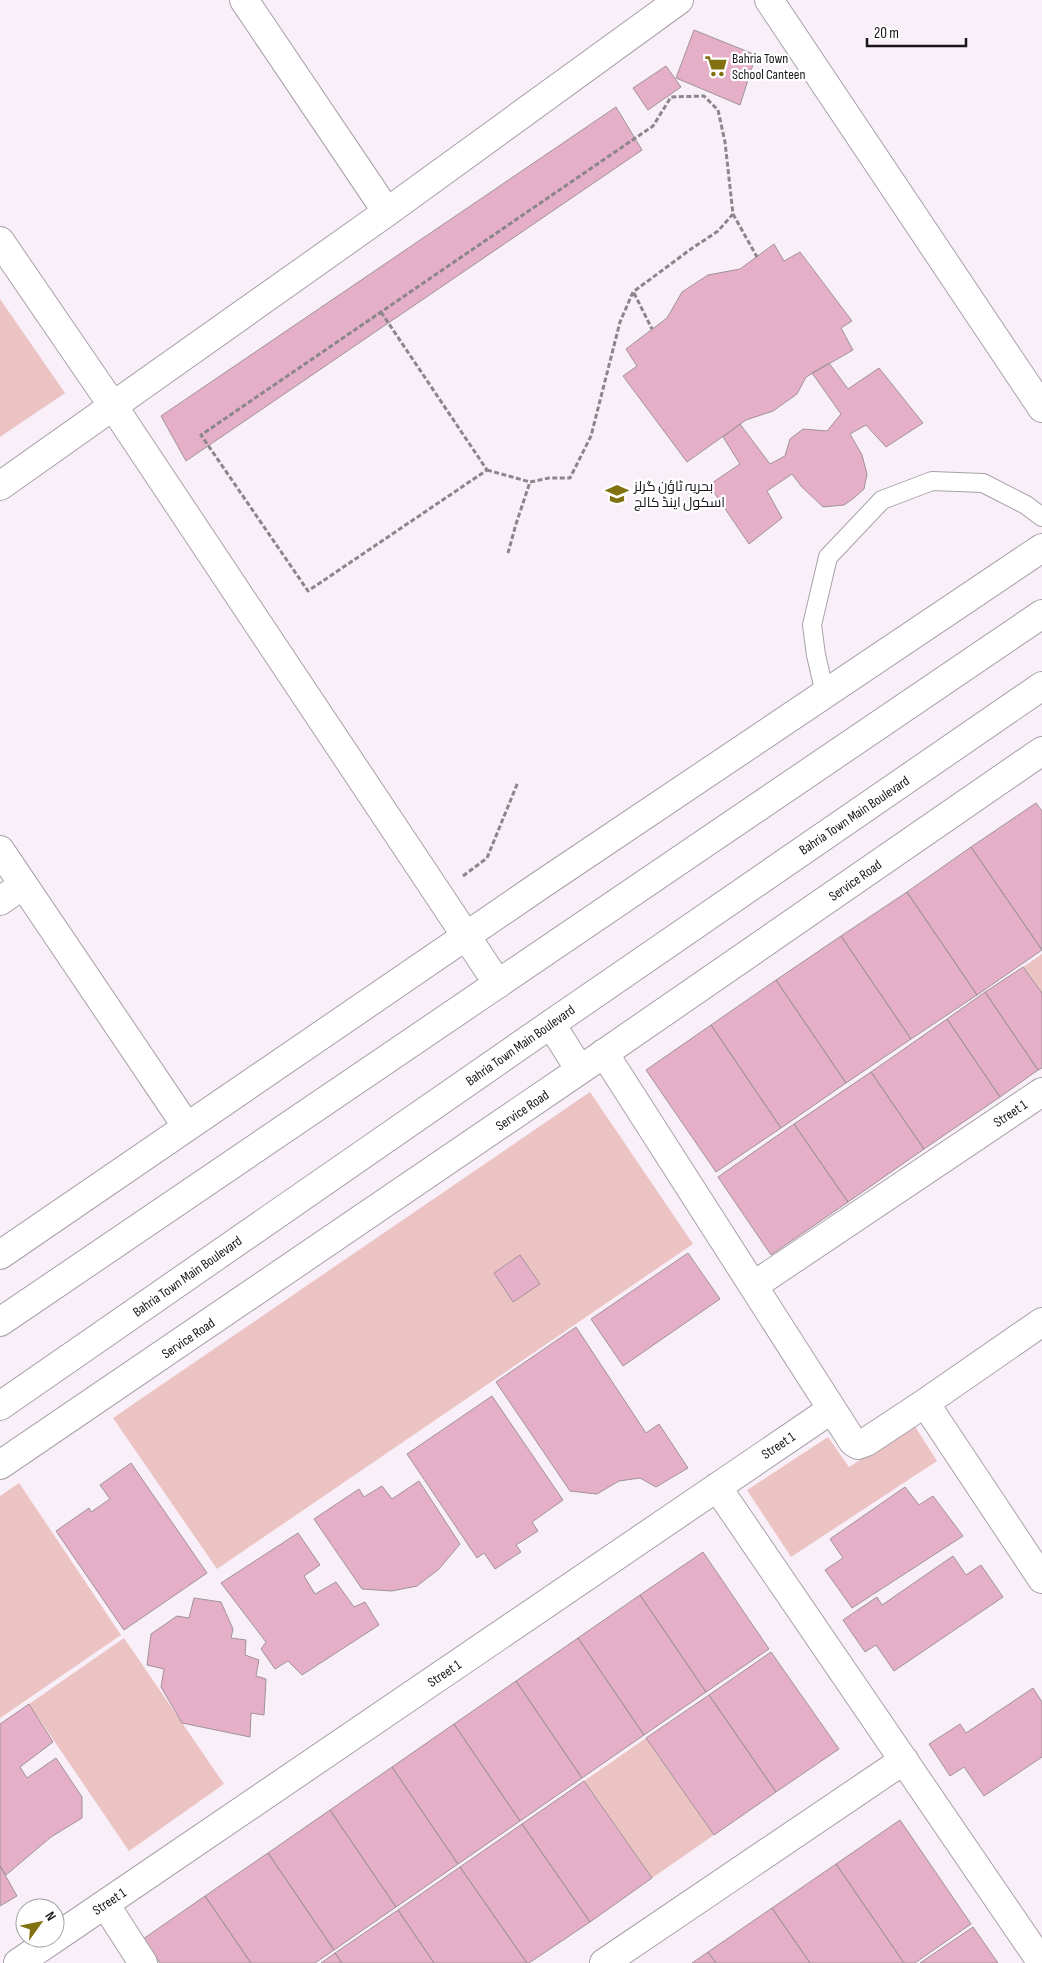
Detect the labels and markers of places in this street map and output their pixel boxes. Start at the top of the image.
place label: Bahria Town School Canteen [732,50,805,83]
supermarket icon: Bahria Town School Canteen [703,53,729,79]
place label: بحریہ ٹاؤن گرلز اسکول اینڈ کالج [633,478,725,511]
school or university icon: بحریہ ٹاؤن گرلز اسکول اینڈ کالج [604,481,630,507]

